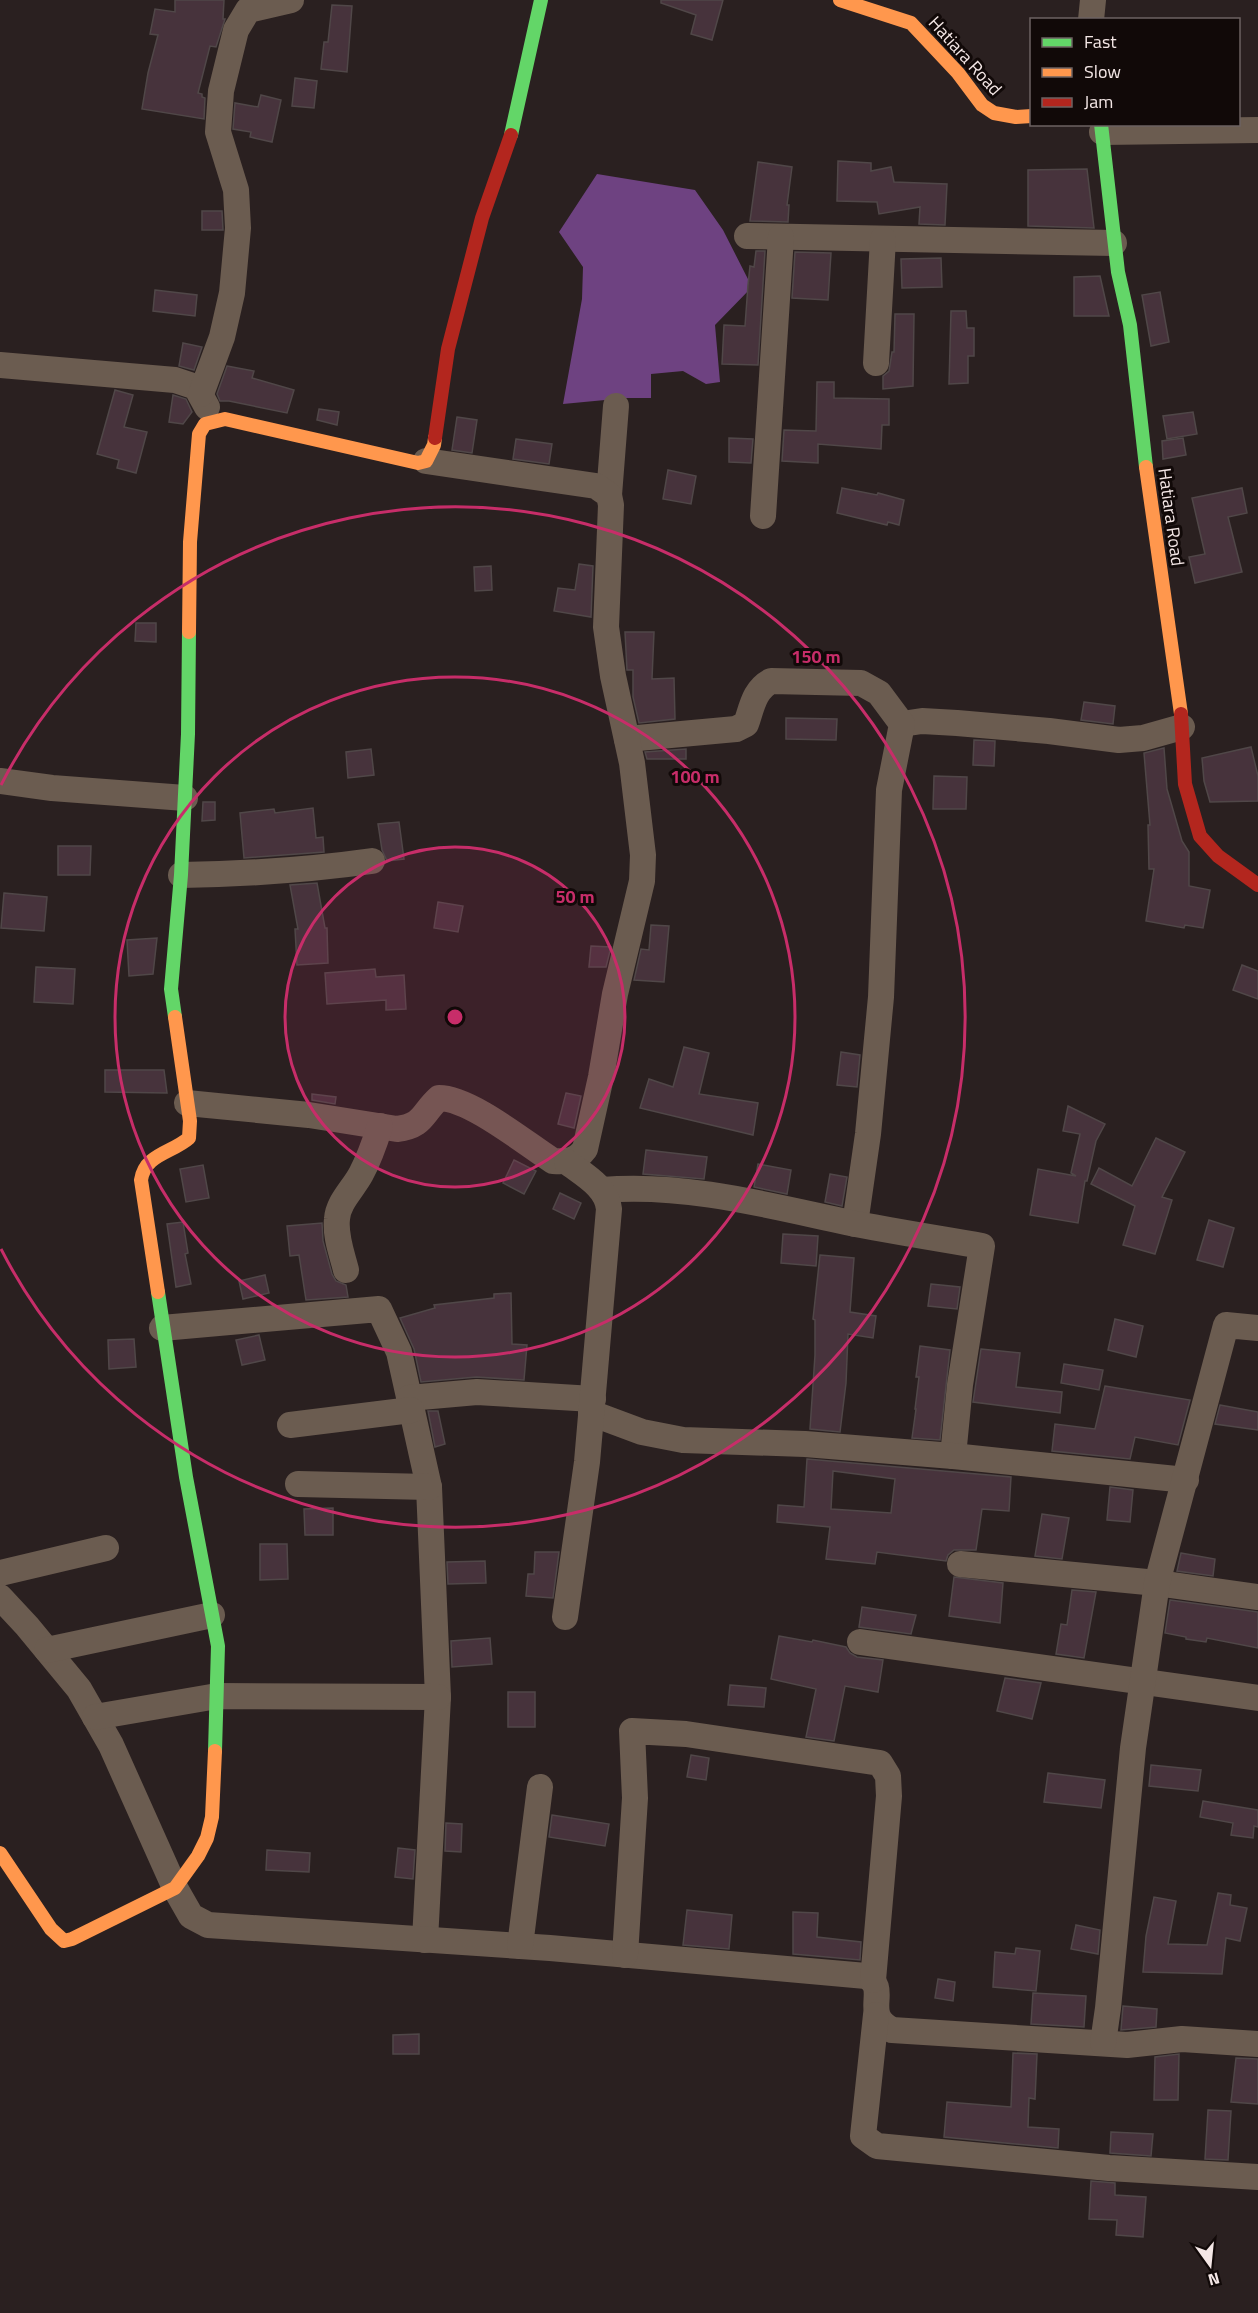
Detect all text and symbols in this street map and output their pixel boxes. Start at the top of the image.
street label: Hatiara Road [922,10,1008,101]
legend [1030,18,1240,126]
text: Fast [1084,28,1117,55]
text: Slow [1084,58,1121,85]
text: Jam [1084,88,1113,115]
street label: Hatiara Road [1151,466,1192,568]
text: 150 m [791,643,841,670]
text: 100 m [670,763,720,790]
text: 50 m [555,883,595,910]
centre of rings [445,1007,465,1027]
north arrow [1180,2235,1240,2295]
text: N [1205,2266,1222,2293]

